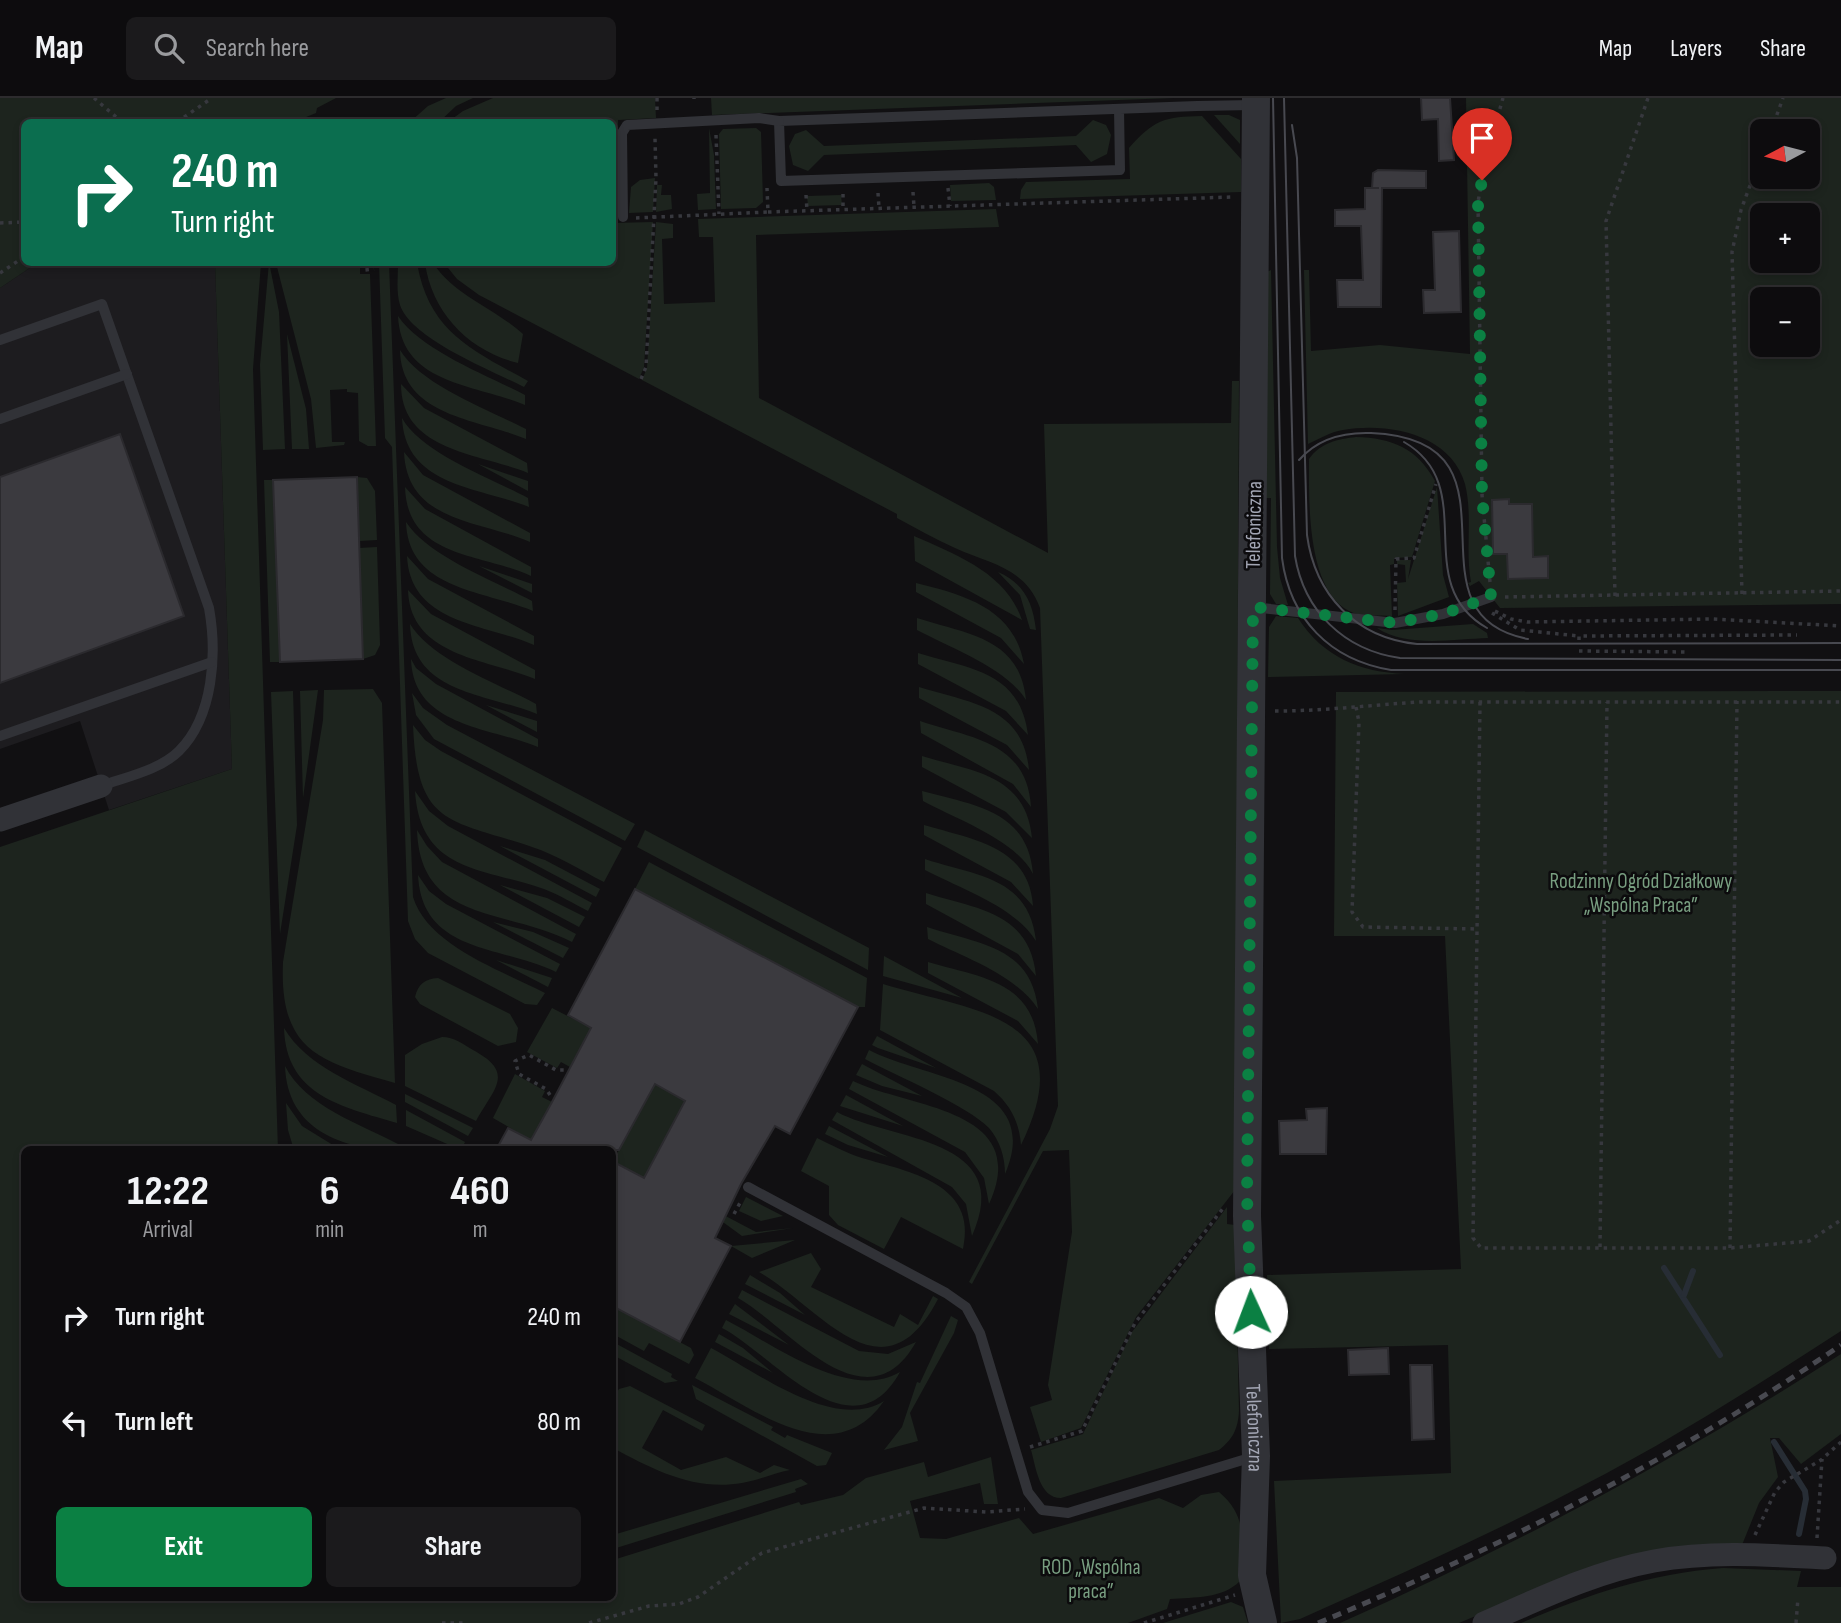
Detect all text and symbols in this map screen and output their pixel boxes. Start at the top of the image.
search box [126,17,616,80]
text: Map [35,28,84,68]
icon: search [150,29,188,67]
text: Search here [206,33,309,64]
text: Map [1599,34,1632,63]
text: Layers [1670,34,1722,63]
text: Share [1760,34,1806,63]
pin [1452,108,1512,180]
icon: arrive [1463,119,1501,157]
north arrow [1750,119,1820,189]
map controls [1750,119,1820,357]
text: 240 m [171,143,279,202]
icon: right [56,147,147,238]
text: Turn right [171,203,275,242]
button: + [1750,203,1820,273]
button: − [1750,287,1820,357]
street label: Telefoniczna [1241,481,1267,569]
park label: Rodzinny Ogród Działkowy „Wspólna Praca” [1550,869,1732,918]
text: 12:22 [127,1166,209,1217]
text: 6 [320,1166,340,1217]
text: 460 [450,1166,510,1217]
text: Arrival [143,1216,193,1244]
text: min [315,1216,344,1244]
text: m [473,1216,487,1244]
position arrow [1214,1275,1288,1349]
icon: right [56,1299,94,1337]
text: Turn right [115,1302,204,1333]
text: 240 m [527,1302,581,1333]
street label: Telefoniczna [1241,1383,1269,1472]
icon: left [56,1404,94,1442]
text: Turn left [115,1407,193,1438]
text: 80 m [537,1407,581,1438]
button: Exit [56,1507,312,1587]
button: Share [326,1507,581,1587]
park label: ROD „Wspólna praca” [1041,1555,1141,1604]

